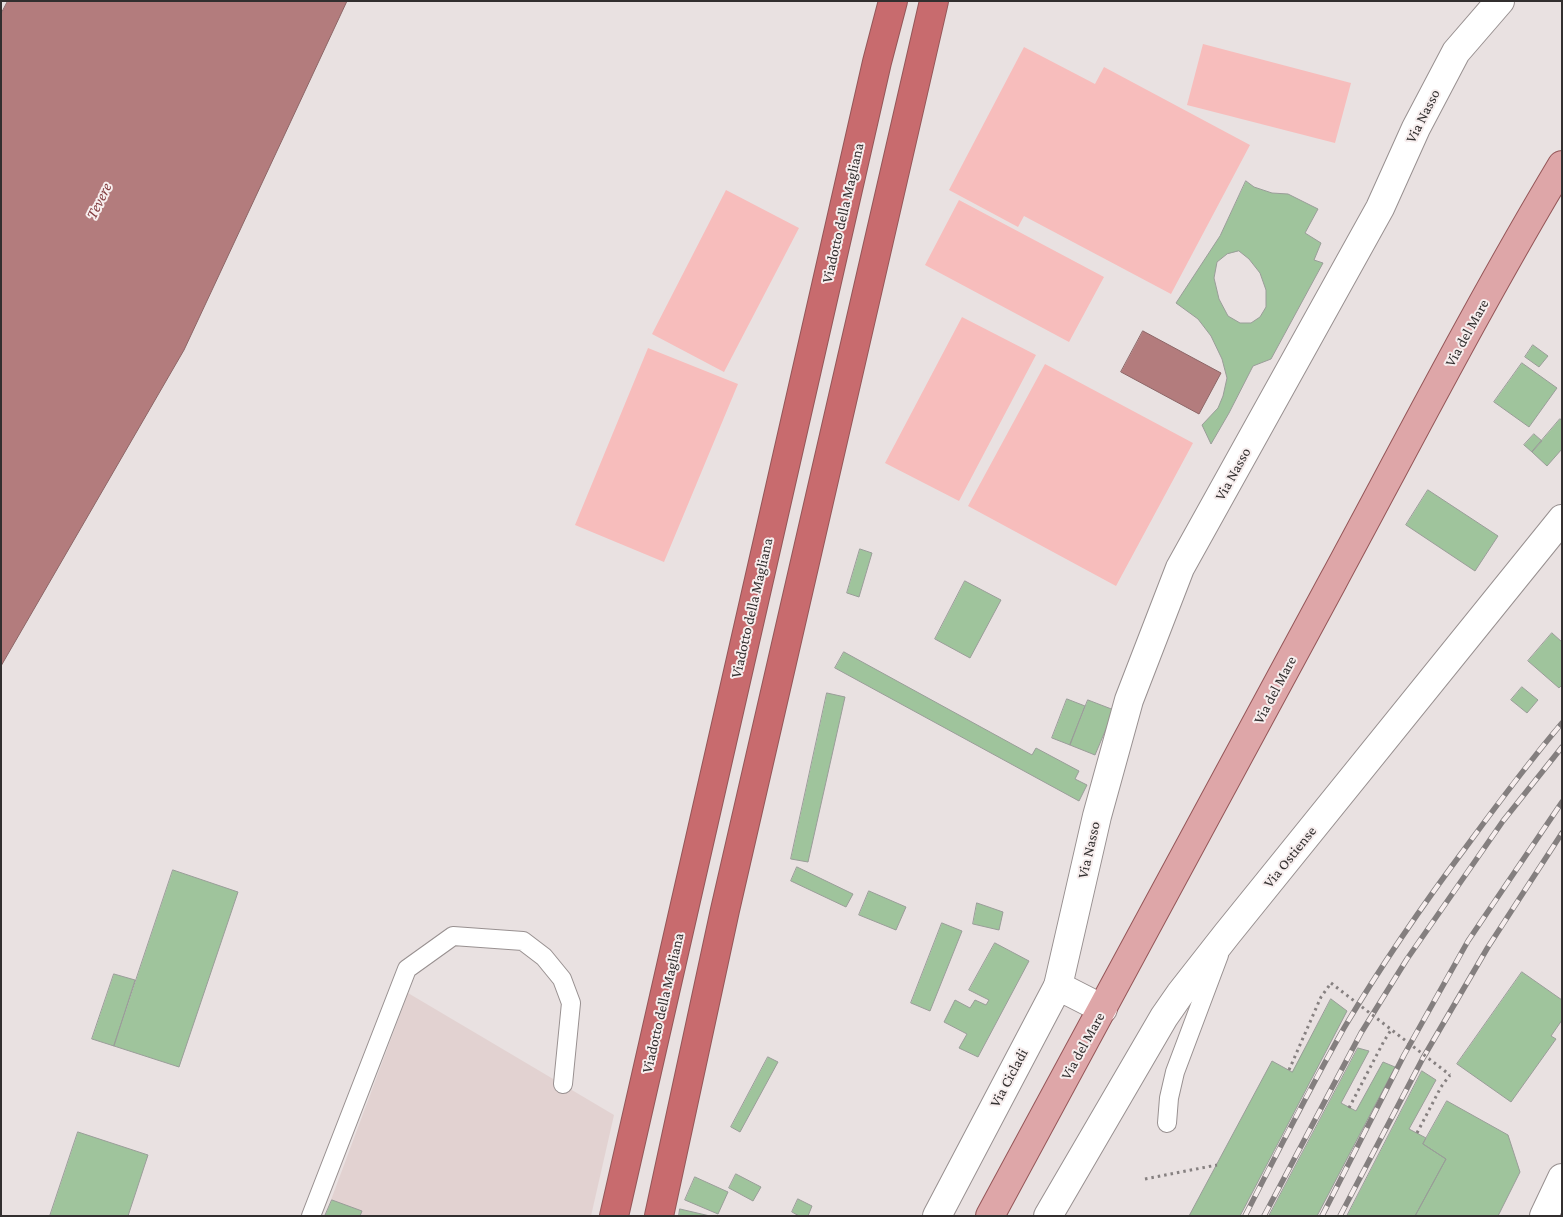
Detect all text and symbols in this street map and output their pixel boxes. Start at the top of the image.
street label: Via Nasso [1402,86,1444,146]
street label: Viadotto della Magliana [818,141,868,285]
water label: Tevere [82,180,116,222]
street label: Via del Mare [1441,296,1493,370]
street label: Via Nasso [1211,444,1255,504]
street label: Viadotto della Magliana [727,536,777,680]
street label: Via del Mare [1250,653,1300,727]
street label: Via Nasso [1074,820,1104,880]
street label: Via Ostiense [1260,823,1320,891]
street label: Viadotto della Magliana [638,931,688,1075]
street label: Via del Mare [1057,1009,1109,1083]
street label: Via Cicladi [986,1046,1032,1110]

